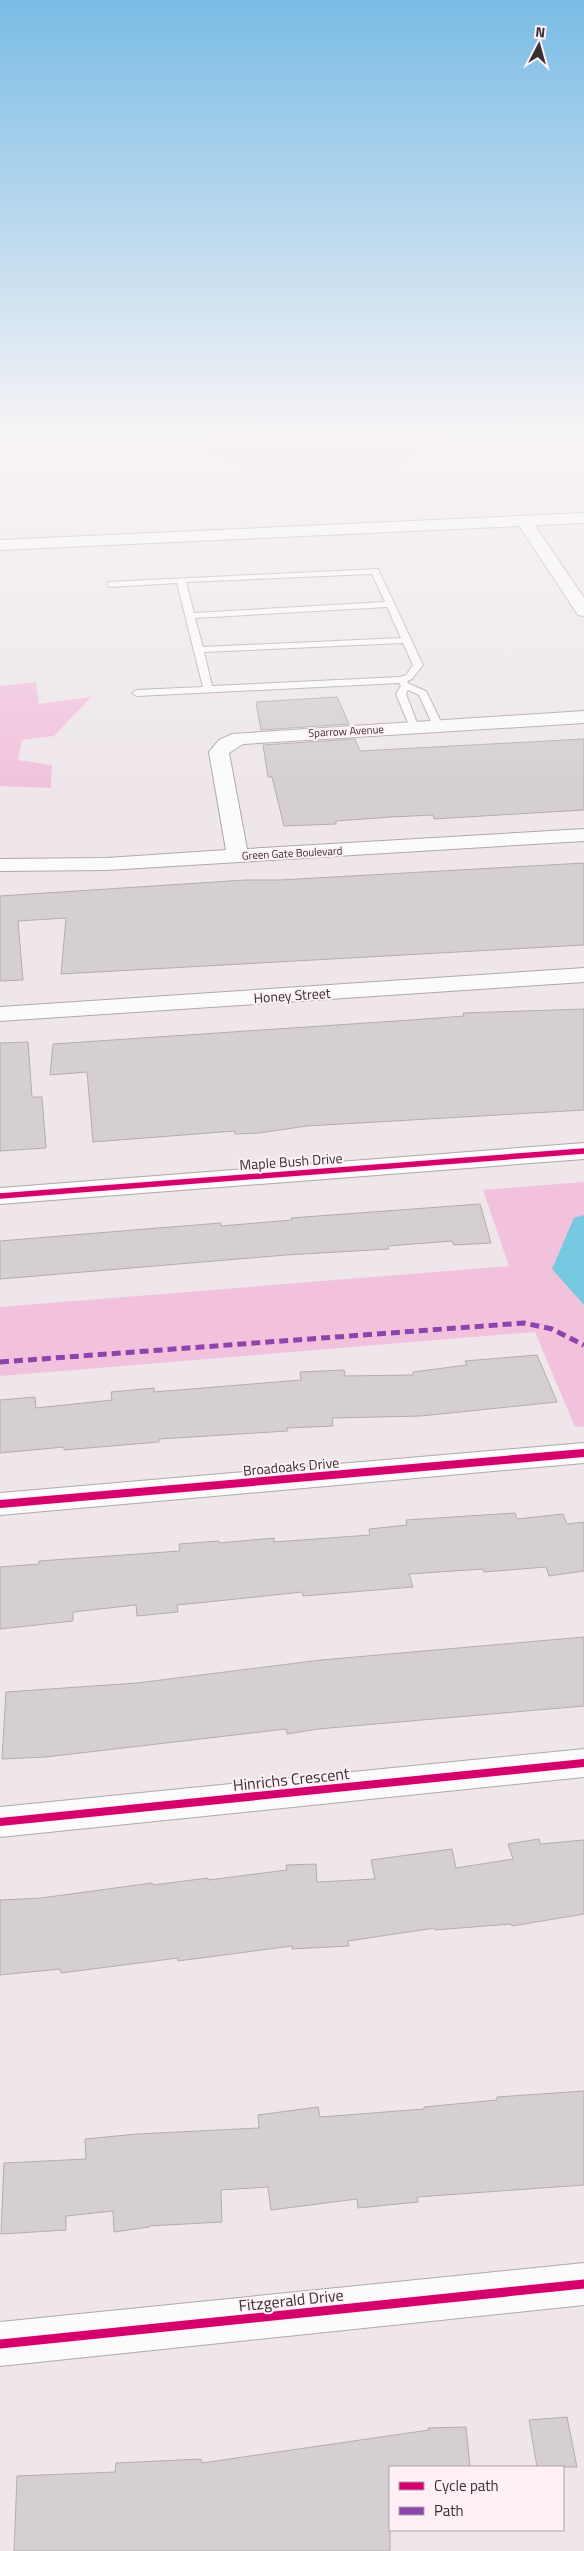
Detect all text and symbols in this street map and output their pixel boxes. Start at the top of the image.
north arrow [514,20,564,70]
text: N [534,21,546,43]
street label: Sparrow Avenue [308,721,385,741]
street label: Green Gate Boulevard [241,842,343,864]
street label: Honey Street [253,982,331,1008]
street label: Maple Bush Drive [239,1147,343,1175]
street label: Broadoaks Drive [242,1451,340,1481]
street label: Hinrichs Crescent [232,1761,351,1797]
street label: Fitzgerald Drive [237,2283,345,2317]
legend [389,2466,564,2531]
text: Cycle path [434,2474,499,2497]
text: Path [434,2499,464,2522]

